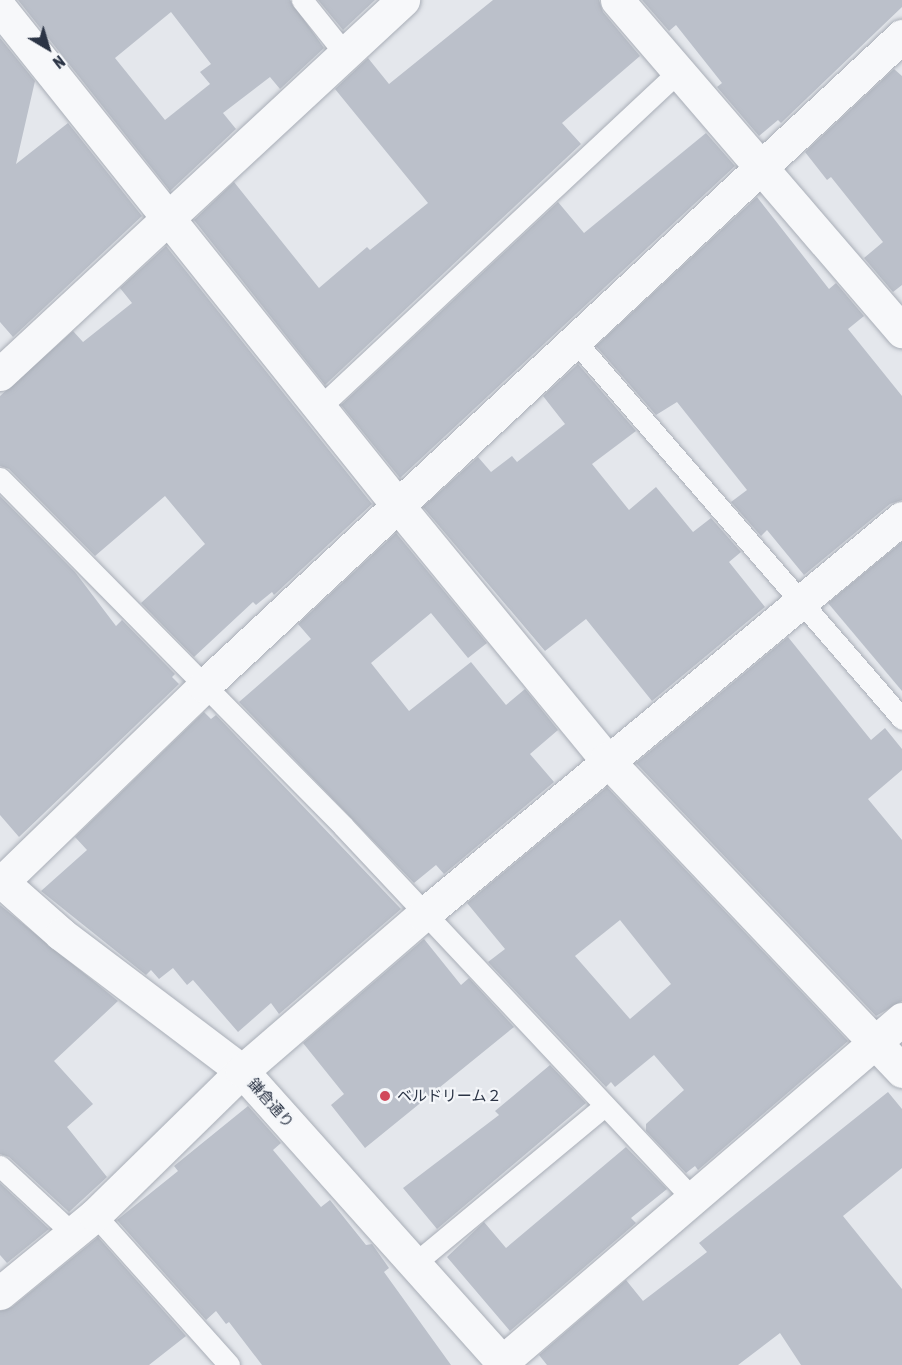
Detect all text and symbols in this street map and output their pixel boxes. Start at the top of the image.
north arrow [18,18,78,78]
text: N [50,52,68,72]
street label: 鎌倉通り [244,1075,298,1131]
place label: ベルドリーム２ [397,1087,502,1105]
marker: ベルドリーム２ [378,1089,392,1103]

